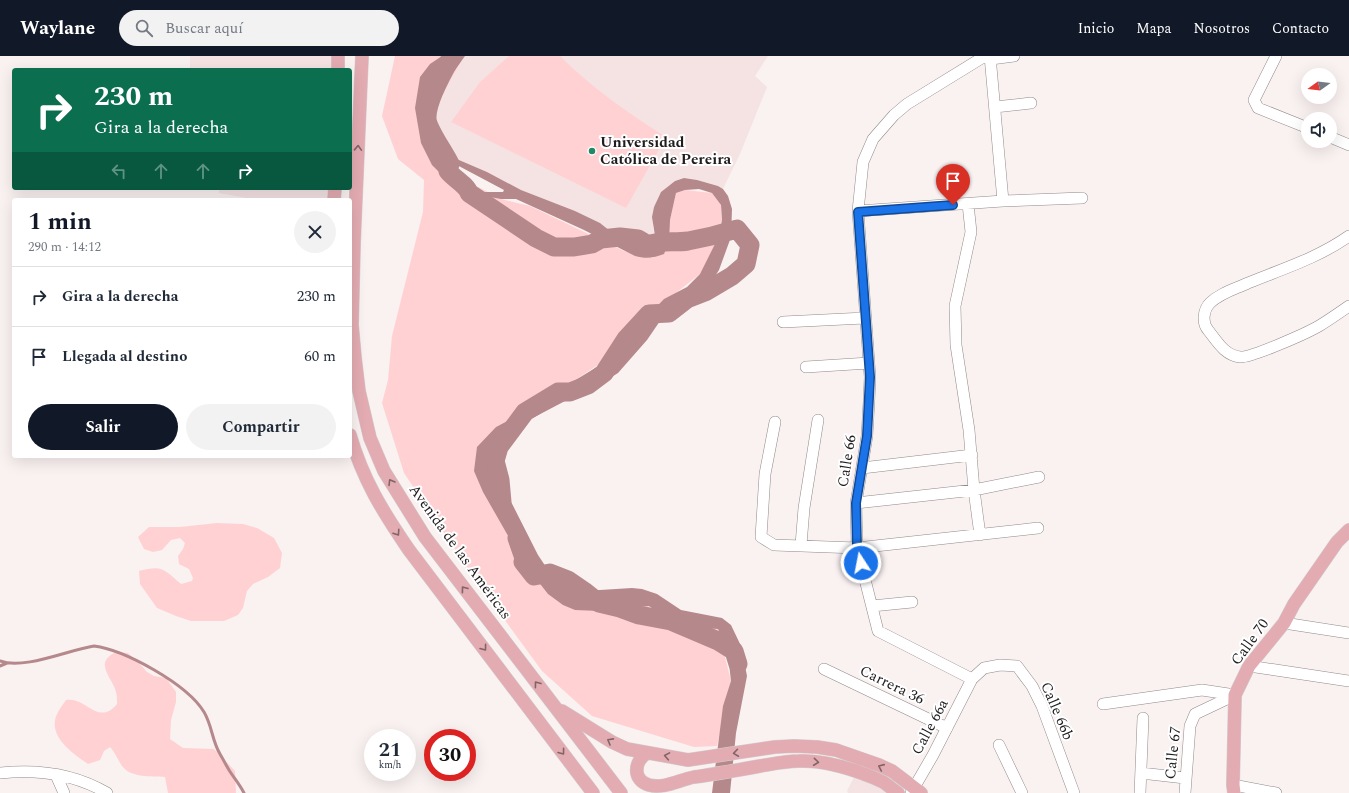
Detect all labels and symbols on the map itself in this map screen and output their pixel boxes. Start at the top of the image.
north arrow [1301,68,1337,104]
place label: Universidad Católica de Pereira [600,131,732,171]
one-way arrow [353,145,362,151]
marker: Universidad Católica de Pereira [587,146,597,156]
pin [936,164,970,205]
street label: Calle 66 [831,433,863,489]
one-way arrow [388,479,395,486]
street label: Avenida de las Américas [403,480,517,624]
one-way arrow [392,529,400,536]
position arrow [840,542,882,584]
one-way arrow [462,586,469,593]
street label: Calle 70 [1225,614,1275,670]
one-way arrow [479,643,486,650]
street label: Carrera 36 [856,659,929,711]
street label: Calle 66b [1034,678,1080,744]
one-way arrow [535,682,542,689]
street label: Calle 66a [906,694,955,759]
street label: Calle 67 [1159,725,1187,781]
speed limit sign: 30 [424,729,476,781]
one-way arrow [607,738,614,745]
one-way arrow [557,747,564,754]
one-way arrow [733,748,740,757]
one-way arrow [664,752,670,761]
one-way arrow [813,757,819,766]
one-way arrow [878,763,885,771]

